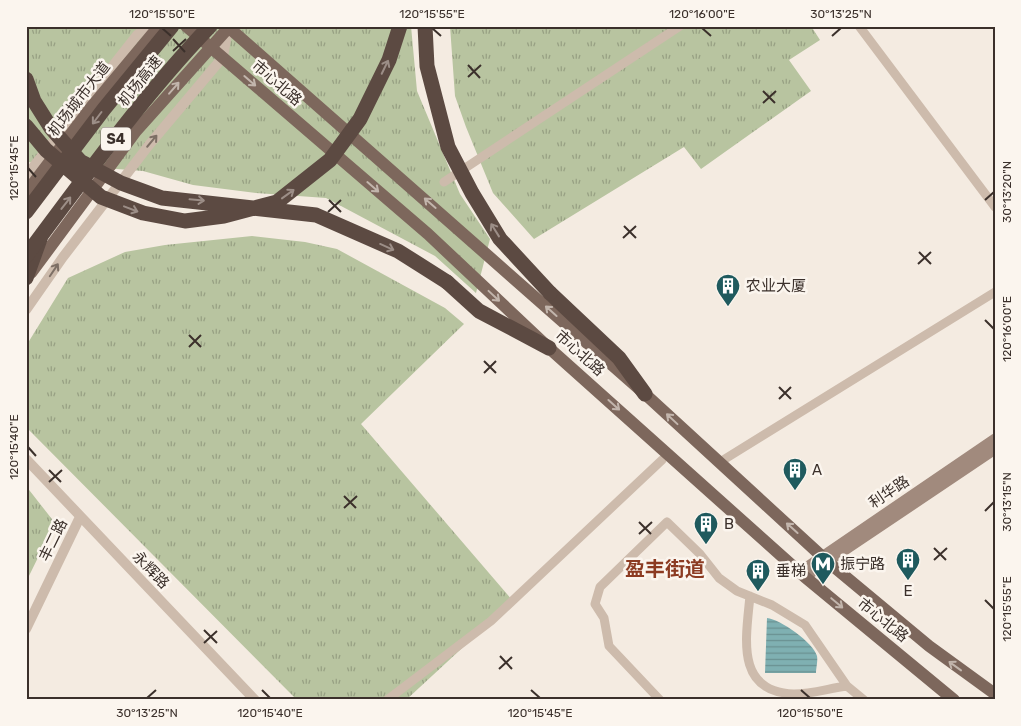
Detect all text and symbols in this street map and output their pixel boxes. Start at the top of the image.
text: 120°15'50"E [129,7,195,21]
text: 120°15'55"E [399,7,465,21]
text: 120°16'00"E [669,7,735,21]
text: 30°13'25"N [810,7,872,21]
street label: 机场高速 [114,52,166,110]
street label: 市心北路 [248,57,306,109]
street label: 机场城市大道 [44,58,114,140]
one-way arrow [381,60,390,75]
one-way arrow [243,75,256,86]
one-way arrow [168,82,180,95]
one-way arrow [92,111,102,125]
road number: S4 [101,128,131,150]
text: 120°15'45"E [7,135,21,201]
one-way arrow [147,135,158,148]
text: 30°13'20"N [1000,161,1014,223]
one-way arrow [367,181,380,192]
one-way arrow [281,189,295,199]
one-way arrow [189,195,205,205]
one-way arrow [61,197,72,210]
one-way arrow [423,197,436,208]
one-way arrow [123,205,139,214]
one-way arrow [490,223,500,237]
one-way arrow [379,242,394,252]
one-way arrow [49,263,59,277]
building icon: 农业大厦 [715,273,741,307]
place label: 农业大厦 [746,277,806,295]
one-way arrow [487,290,500,302]
text: 120°16'00"E [1000,296,1014,362]
one-way arrow [545,305,558,316]
street label: 市心北路 [552,326,608,380]
one-way arrow [607,400,620,411]
one-way arrow [666,413,679,425]
text: 120°15'40"E [7,414,21,480]
building icon: A [782,457,808,491]
place label: A [812,461,822,479]
street label: 利华路 [865,472,913,512]
text: 30°13'15"N [1000,472,1014,532]
building icon: B [693,511,719,545]
place label: B [724,515,734,533]
street label: 丰二路 [35,516,71,564]
one-way arrow [786,523,799,534]
building icon: E [895,547,921,581]
street label: 永辉路 [129,548,173,592]
metro station icon: 振宁路 [810,551,836,585]
place label: 振宁路 [840,555,885,573]
district label: 盈丰街道 [625,557,705,581]
building icon: 垂梯 [745,558,771,592]
place label: 垂梯 [776,562,806,580]
text: 120°15'55"E [1000,576,1014,642]
place label: E [903,582,913,600]
street label: 市心北路 [854,594,912,646]
one-way arrow [830,598,843,609]
one-way arrow [949,660,962,671]
text: 30°13'25"N [116,706,178,720]
text: 120°15'40"E [237,706,303,720]
text: 120°15'45"E [507,706,573,720]
text: 120°15'50"E [777,706,843,720]

